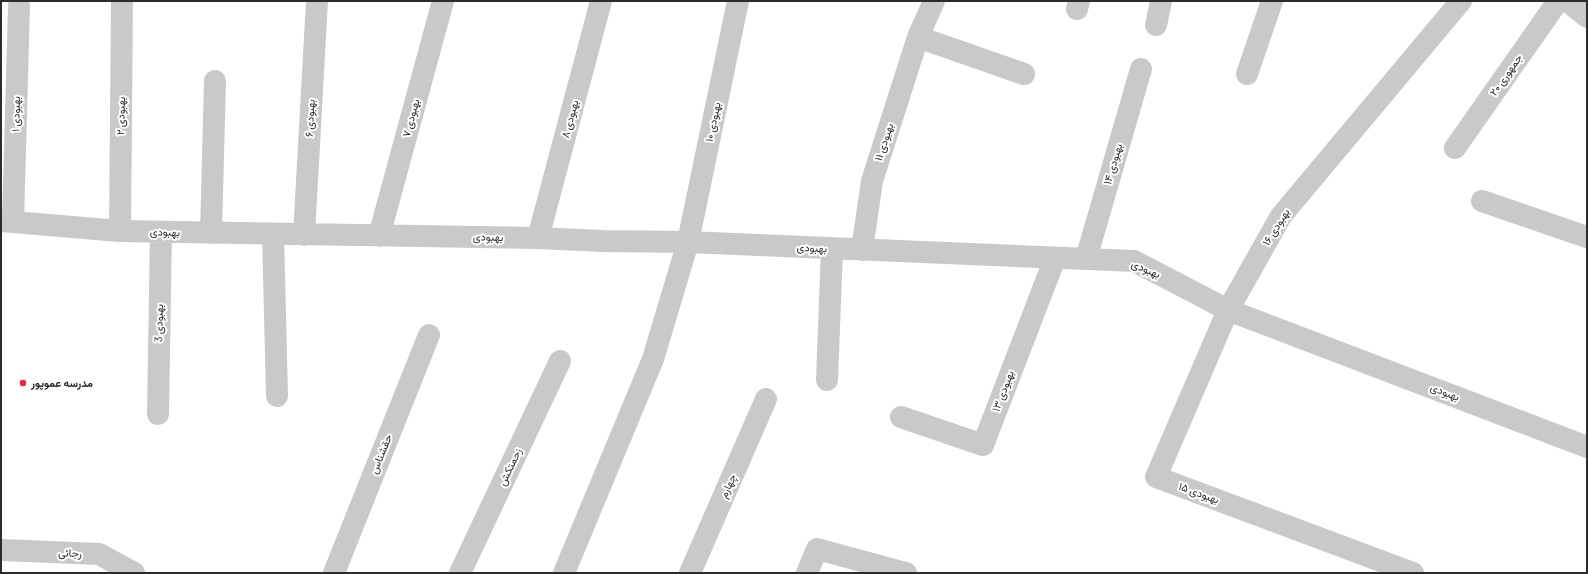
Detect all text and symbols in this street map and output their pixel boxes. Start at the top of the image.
street label: جمهوری ۲۰ [1487,51,1525,99]
street label: بهبودی ۱ [9,96,23,132]
street label: بهبودی ۲ [114,97,128,135]
street label: بهبودی ۷ [400,97,422,139]
street label: بهبودی ۸ [559,98,581,140]
street label: بهبودی ۶ [302,99,318,137]
street label: بهبودی ۱۰ [702,101,724,143]
street label: بهبودی ۱۱ [872,121,896,163]
street label: بهبودی ۱۴ [1101,142,1125,186]
street label: بهبودی ۱۶ [1259,206,1293,248]
street label: بهبودی [150,225,180,239]
street label: بهبودی [473,230,503,244]
street label: بهبودی [796,241,828,255]
street label: بهبودی [1129,257,1163,281]
street label: بهبودی 3 [152,304,166,342]
street label: بهبودی ۱۳ [989,369,1017,413]
place label: مدرسه عموپور [31,376,93,390]
marker: مدرسه عموپور [18,378,28,388]
street label: بهبودی [1428,380,1462,404]
street label: حقشناس [367,432,395,476]
street label: زحمتکش [496,446,524,488]
street label: چهارم [717,472,739,500]
street label: بهبودی ۱۵ [1177,480,1221,506]
street label: رجائی [58,546,82,560]

